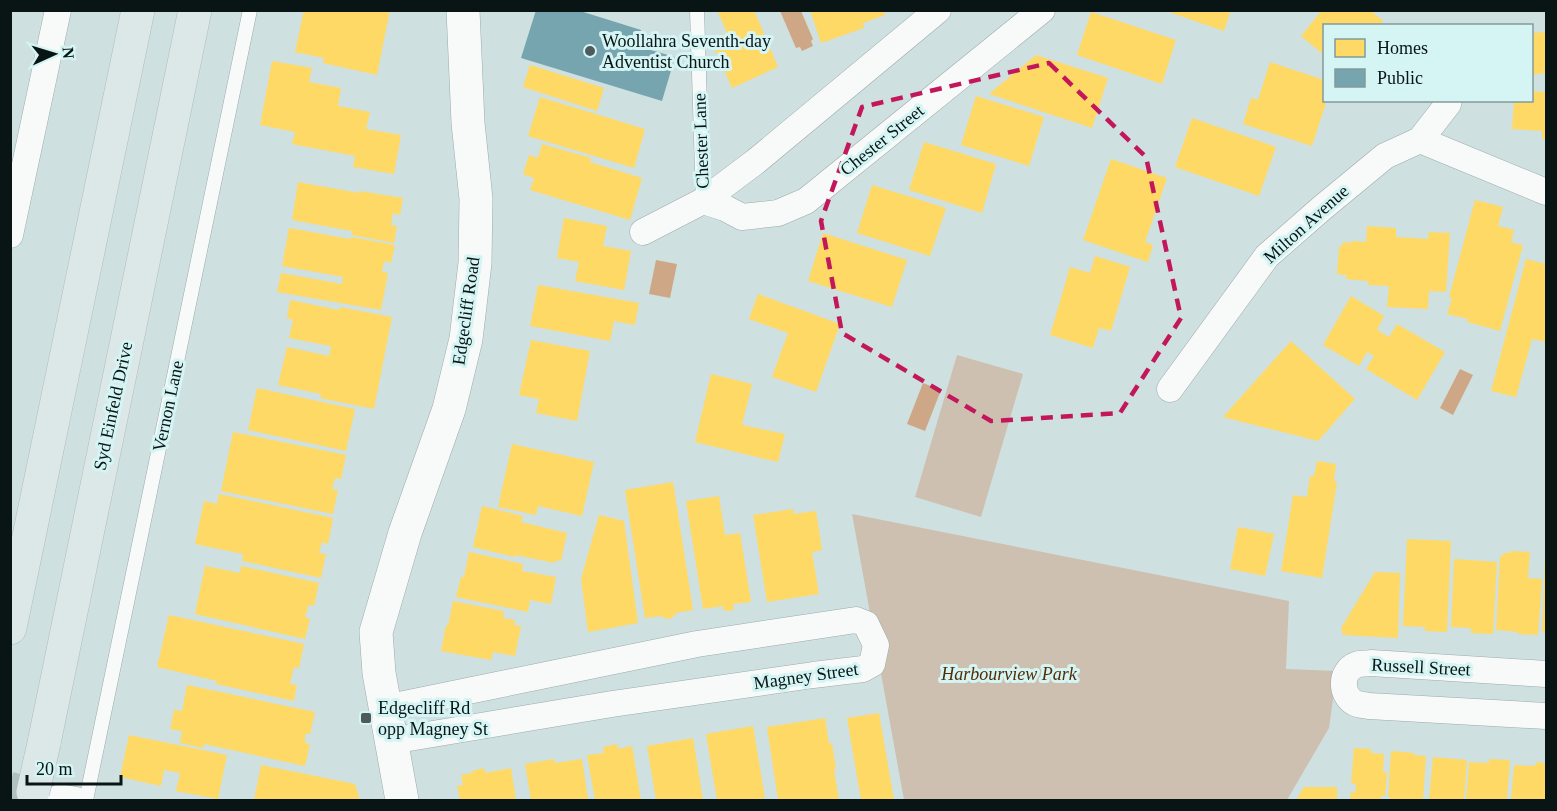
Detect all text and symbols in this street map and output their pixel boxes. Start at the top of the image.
north arrow [24,24,84,84]
legend [1323,24,1533,102]
place label: Woollahra Seventh-day Adventist Church [602,31,771,72]
text: Homes [1377,38,1428,58]
marker: Woollahra Seventh-day Adventist Church [583,44,597,58]
text: N [60,47,77,60]
text: Public [1377,68,1423,88]
street label: Chester Lane [689,93,713,189]
street label: Chester Street [836,100,928,180]
street label: Milton Avenue [1259,181,1353,267]
street label: Edgecliff Road [449,256,483,366]
street label: Syd Einfeld Drive [90,340,136,472]
street label: Vernon Lane [149,359,187,453]
street label: Russell Street [1371,654,1471,680]
street label: Magney Street [752,659,860,693]
park label: Harbourview Park [940,664,1078,684]
place label: Edgecliff Rd opp Magney St [378,698,488,739]
marker: Edgecliff Rd opp Magney St [359,711,373,725]
scale bar [27,748,122,786]
text: 20 m [36,759,73,779]

